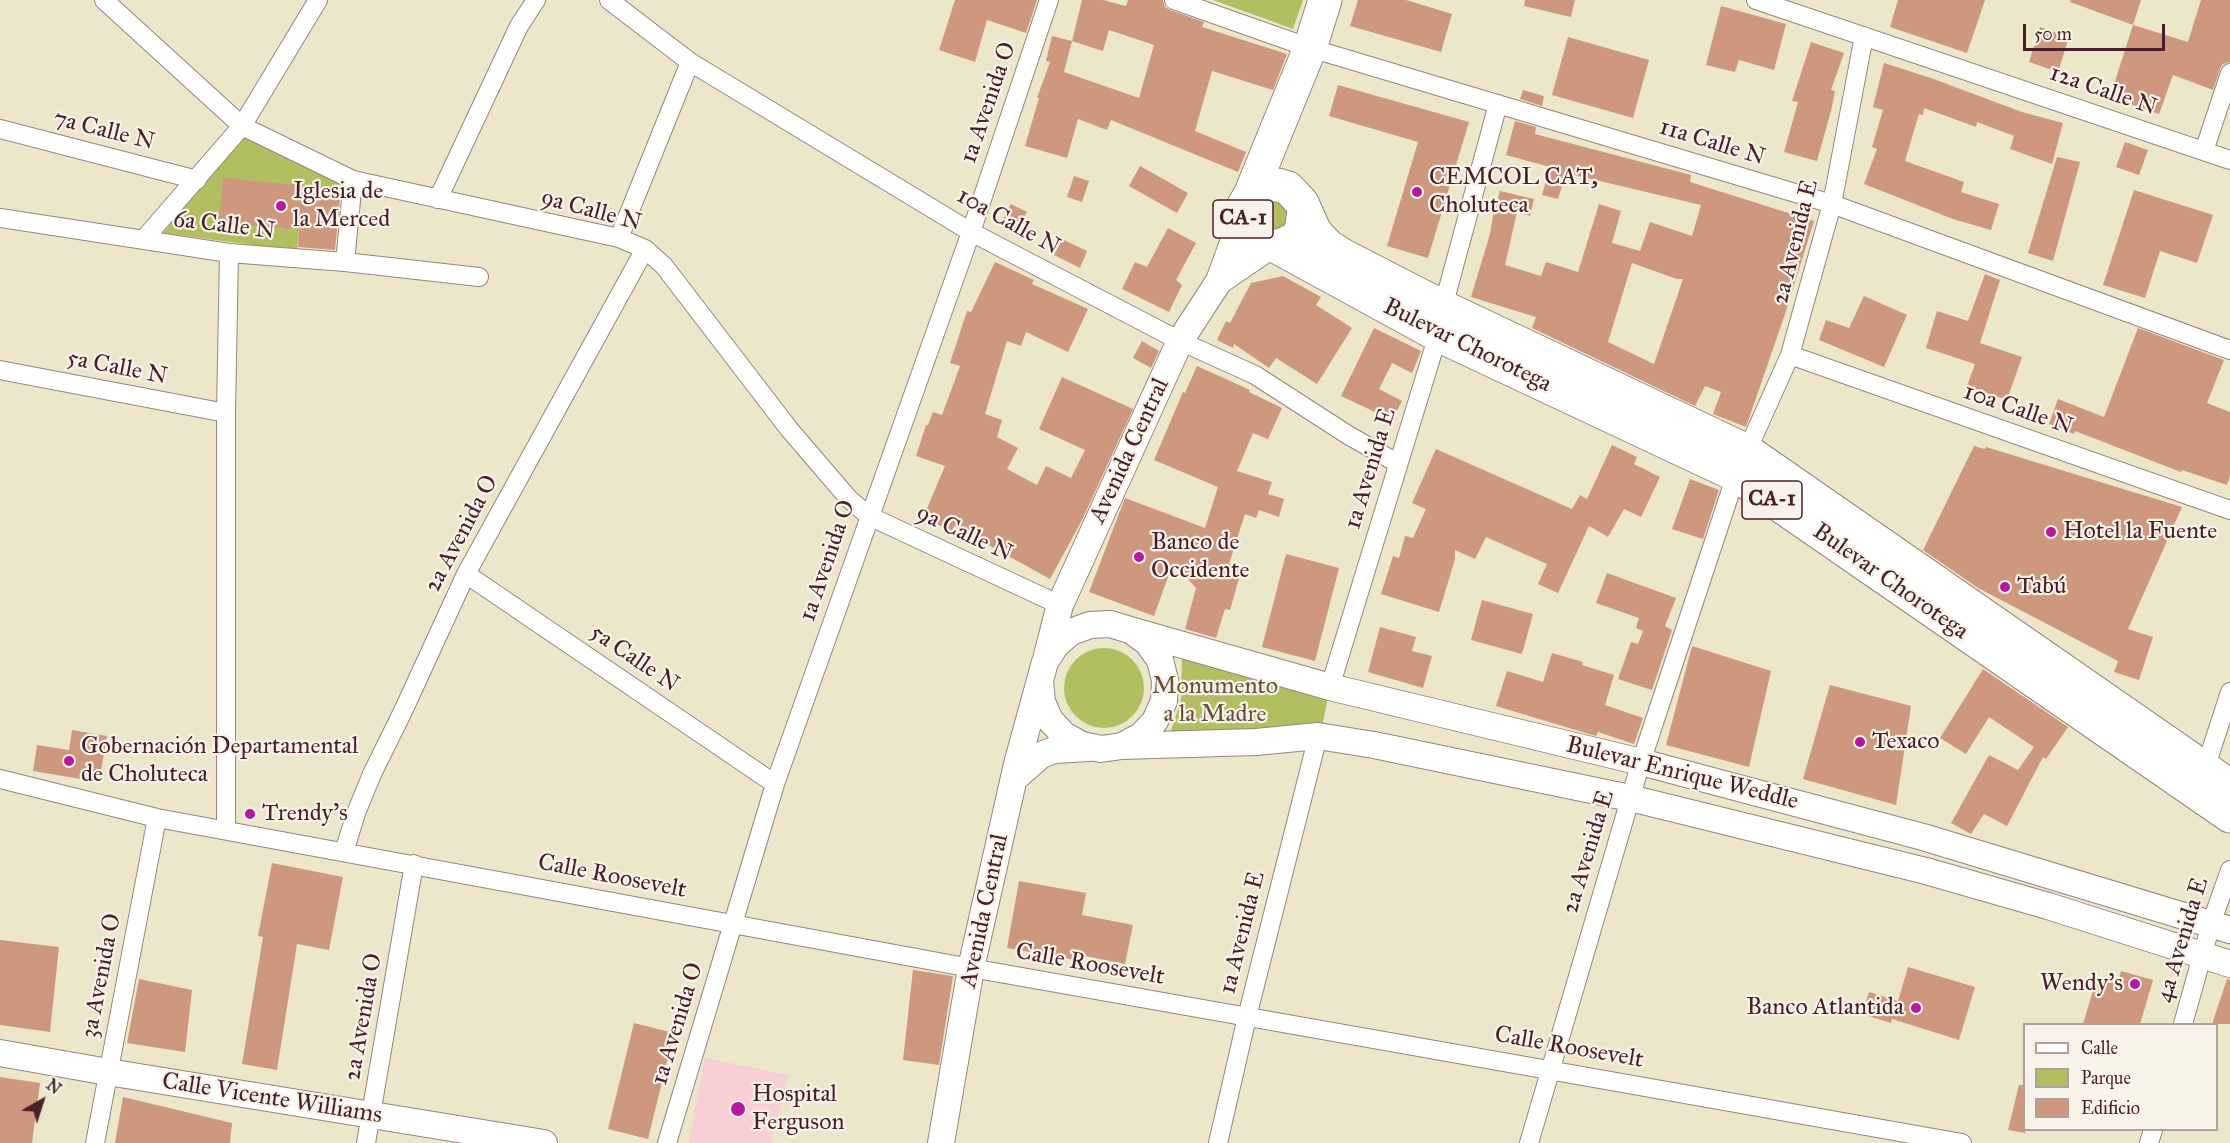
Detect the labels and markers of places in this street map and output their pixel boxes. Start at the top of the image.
place label: CEMCOL CAT, Choluteca [1429,164,1598,220]
place label: Iglesia de la Merced [293,178,390,234]
marker: CEMCOL CAT, Choluteca [1410,185,1424,199]
marker: Iglesia de la Merced [274,199,288,213]
place label: Hotel la Fuente [2063,518,2217,546]
marker: Hotel la Fuente [2044,525,2058,539]
place label: Banco de Occidente [1151,529,1249,585]
marker: Banco de Occidente [1132,550,1146,564]
place label: Tabú [2017,573,2066,601]
marker: Tabú [1998,580,2012,594]
place label: Texaco [1872,728,1940,756]
place label: Gobernación Departamental de Choluteca [81,733,358,789]
marker: Texaco [1853,735,1867,749]
marker: Gobernación Departamental de Choluteca [62,754,76,768]
place label: Trendy's [262,800,348,828]
marker: Trendy's [243,807,257,821]
place label: Wendy's [2040,970,2123,998]
marker: Wendy's [2128,977,2142,991]
place label: Banco Atlantida [1746,994,1904,1022]
marker: Banco Atlantida [1909,1001,1923,1015]
place label: Hospital Ferguson [752,1081,844,1137]
marker: Hospital Ferguson [729,1100,747,1118]

